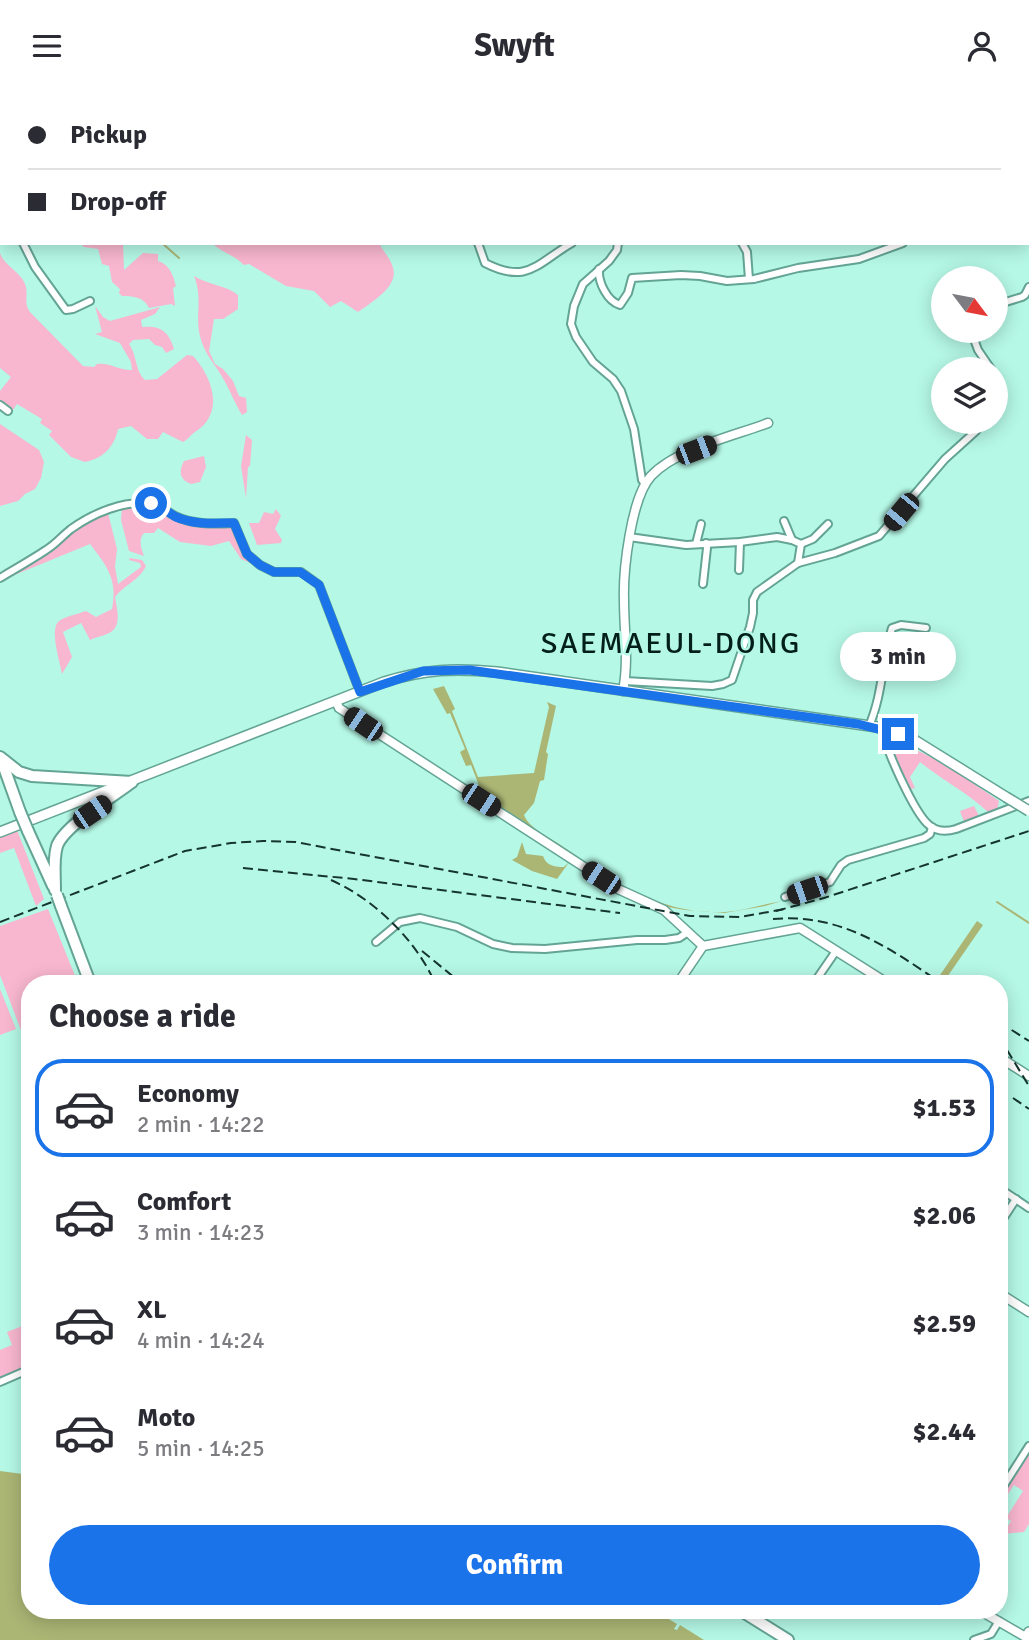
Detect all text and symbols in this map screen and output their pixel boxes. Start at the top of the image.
text: Swyft [474,26,555,65]
icon: menu [28,27,66,65]
icon: person [963,27,1001,65]
text: Pickup [70,119,147,151]
text: Drop-off [70,186,166,218]
north arrow [931,266,1008,343]
map controls [931,266,1008,434]
button: layers [931,357,1008,434]
car [673,433,720,467]
route start [135,487,167,519]
car [880,489,923,535]
district label: SAEMAEUL-DONG [541,625,801,662]
callout: 3 min [840,633,956,681]
text: 3 min [870,642,926,671]
car [340,704,387,744]
route end [882,718,914,750]
car [458,780,505,820]
car [69,792,116,832]
car [578,858,625,898]
car [784,873,831,907]
text: Choose a ride [49,997,236,1036]
icon: car [53,1077,116,1140]
text: Economy [137,1078,239,1110]
text: $1.53 [912,1092,976,1124]
text: 2 min · 14:22 [137,1110,265,1139]
icon: car [53,1185,116,1248]
text: Comfort [137,1186,231,1218]
text: $2.06 [912,1200,976,1232]
text: 3 min · 14:23 [137,1218,265,1247]
icon: car [53,1293,116,1356]
text: XL [137,1294,167,1326]
text: $2.59 [912,1308,976,1340]
text: 4 min · 14:24 [137,1326,265,1355]
icon: car [53,1401,116,1464]
text: Moto [137,1402,195,1434]
text: $2.44 [912,1416,976,1448]
text: 5 min · 14:25 [137,1434,265,1463]
button: Confirm [49,1525,980,1605]

